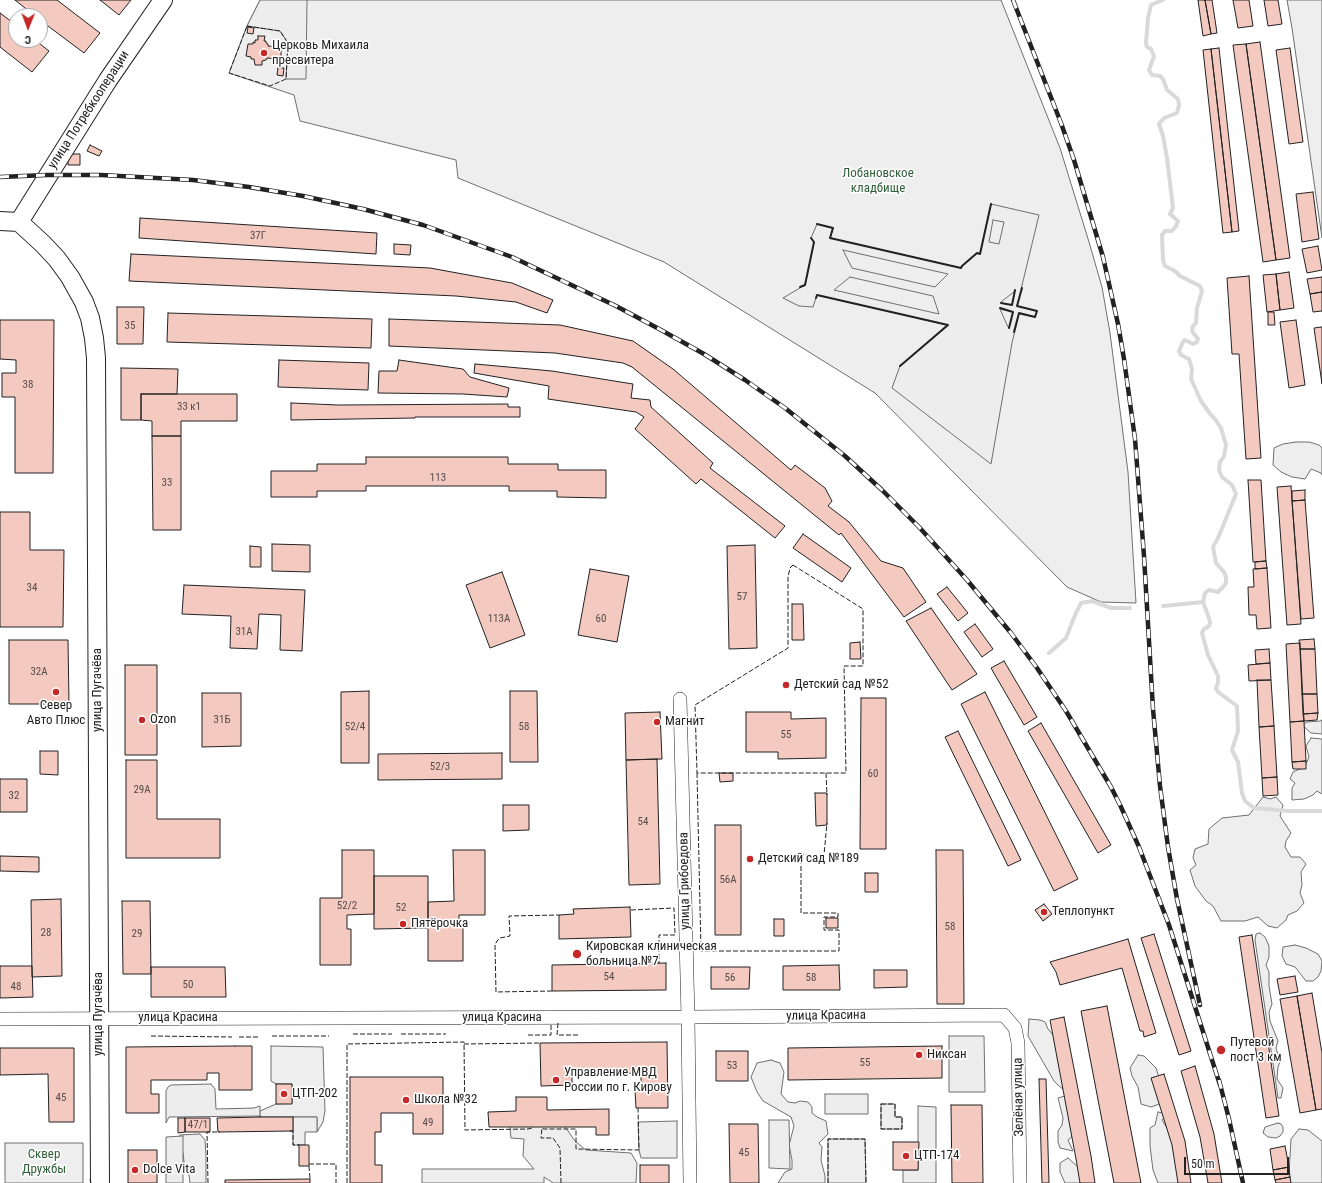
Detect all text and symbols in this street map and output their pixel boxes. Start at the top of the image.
north arrow [8,8,48,48]
text: С [25,33,31,46]
place label: Церковь Михаила пресвитера [272,38,369,69]
street label: улица Потребкооперации [45,48,133,172]
marker: Церковь Михаила пресвитера [259,48,269,58]
park label: Лобановское кладбище [842,166,914,197]
house number: 37Г [250,229,266,243]
house number: 35 [125,319,135,333]
house number: 38 [23,378,33,392]
house number: 33 к1 [177,400,201,414]
house number: 113 [430,471,446,485]
house number: 33 [162,476,172,490]
house number: 34 [27,581,37,595]
house number: 57 [737,590,747,604]
house number: 113А [488,612,510,626]
house number: 60 [596,612,606,626]
house number: 31А [235,625,253,639]
street label: улица Пугачёва [90,648,106,732]
house number: 32А [30,665,48,679]
place label: Детский сад №52 [794,677,889,693]
marker: Детский сад №52 [781,680,791,690]
marker: Север Авто Плюс [51,687,61,697]
place label: Север Авто Плюс [27,698,85,729]
place label: Ozon [150,712,176,728]
house number: 31Б [214,713,230,727]
place label: Магнит [665,714,705,730]
marker: Ozon [137,715,147,725]
marker: Магнит [652,717,662,727]
house number: 52/4 [345,720,365,734]
house number: 58 [519,720,529,734]
house number: 55 [781,728,791,742]
house number: 52/3 [430,760,450,774]
house number: 60 [868,767,878,781]
house number: 29А [133,783,151,797]
house number: 32 [9,789,19,803]
house number: 54 [638,815,648,829]
street label: улица Грибоедова [676,832,694,930]
place label: Детский сад №189 [758,851,859,867]
marker: Детский сад №189 [745,854,755,864]
house number: 56А [719,873,737,887]
house number: 52/2 [337,899,357,913]
house number: 52 [396,901,406,915]
place label: Теплопункт [1052,904,1114,920]
marker: Теплопункт [1039,907,1049,917]
place label: Пятёрочка [411,916,468,932]
marker: Пятёрочка [398,919,408,929]
house number: 58 [945,920,955,934]
house number: 28 [41,926,51,940]
house number: 29 [132,927,142,941]
place label: Кировская клиническая больница №7 [586,939,717,970]
marker: Кировская клиническая больница №7 [571,948,583,960]
house number: 54 [604,970,614,984]
house number: 56 [725,971,735,985]
house number: 58 [806,971,816,985]
street label: улица Пугачёва [91,972,107,1056]
house number: 50 [183,978,193,992]
house number: 48 [11,980,21,994]
street label: улица Красина [786,1008,866,1024]
street label: улица Красина [138,1010,218,1026]
street label: улица Красина [462,1010,542,1026]
place label: Путевой пост 3 км [1230,1035,1282,1066]
marker: Путевой пост 3 км [1215,1044,1227,1056]
place label: Никсан [927,1047,967,1063]
marker: Никсан [914,1050,924,1060]
house number: 55 [860,1056,870,1070]
street label: Зелёная улица [1011,1057,1027,1137]
house number: 53 [727,1059,737,1073]
place label: Управление МВД России по г. Кирову [564,1065,672,1096]
marker: Управление МВД России по г. Кирову [551,1075,561,1085]
place label: ЦТП-202 [292,1086,337,1102]
marker: ЦТП-202 [279,1089,289,1099]
house number: 45 [56,1091,66,1105]
place label: Школа №32 [414,1092,477,1108]
marker: Школа №32 [401,1095,411,1105]
house number: 49 [423,1116,433,1130]
house number: 47/1 [188,1118,208,1132]
house number: 45 [739,1146,749,1160]
park label: Сквер Дружбы [22,1147,66,1178]
place label: ЦТП-174 [914,1148,959,1164]
scale bar [1186,1149,1291,1175]
marker: ЦТП-174 [901,1151,911,1161]
text: 50 m [1191,1157,1215,1171]
place label: Dolce Vita [143,1162,195,1178]
marker: Dolce Vita [130,1165,140,1175]

